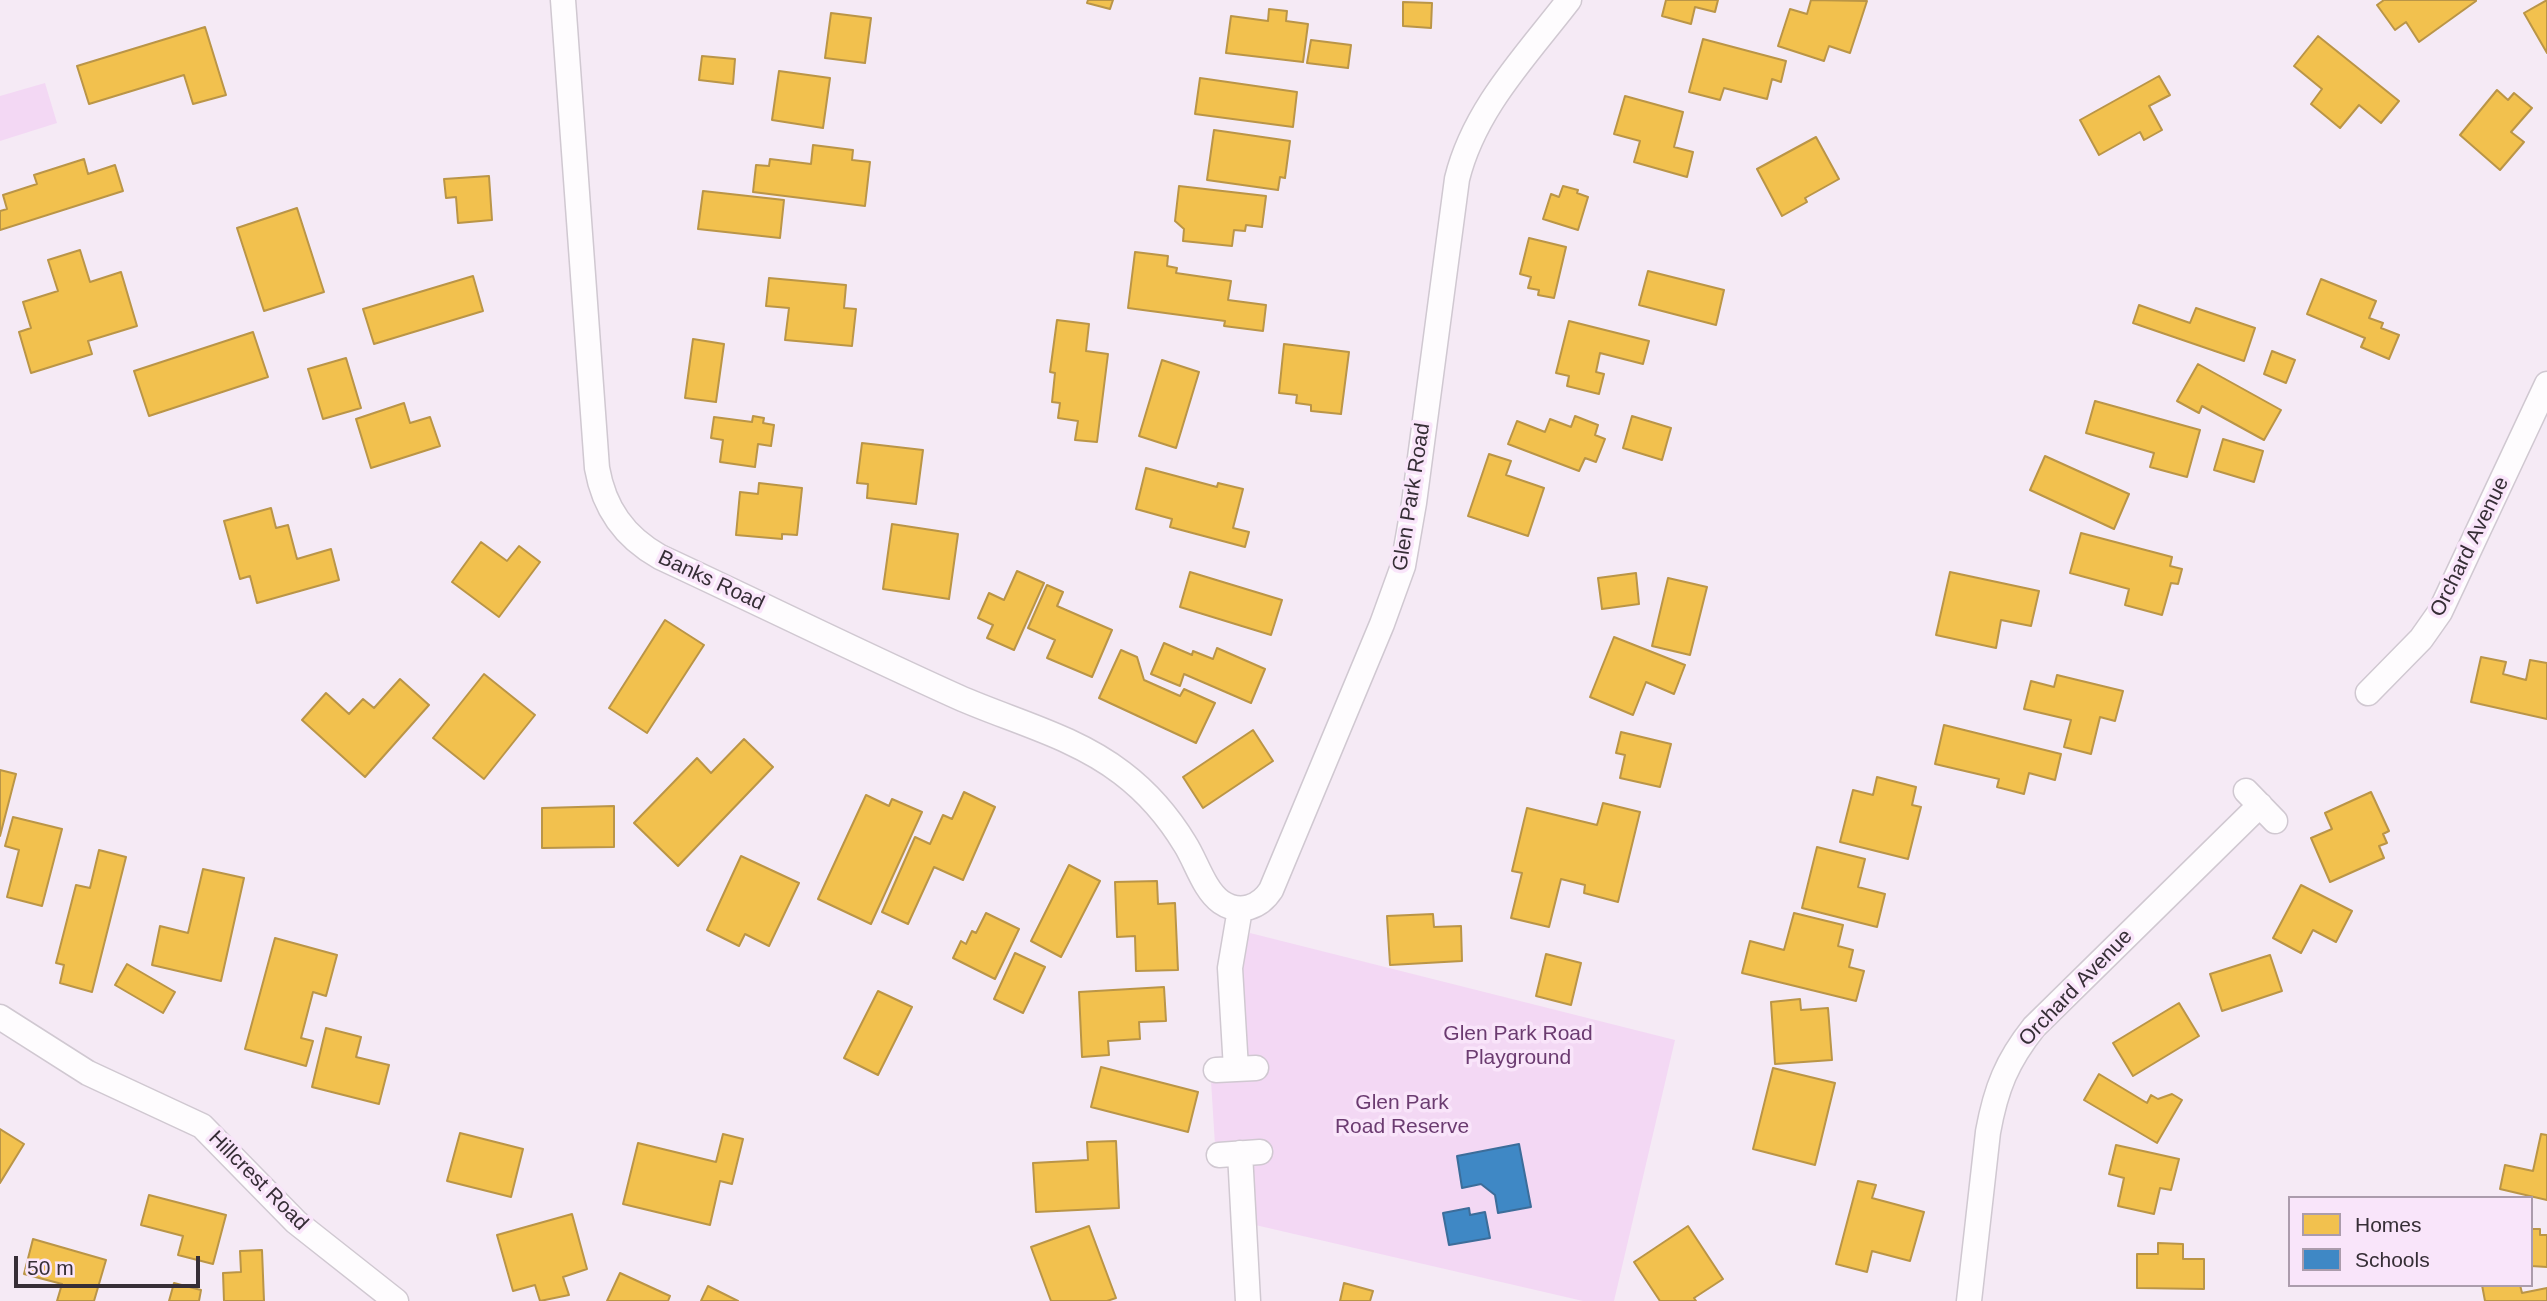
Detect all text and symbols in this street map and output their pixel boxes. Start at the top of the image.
street label: Glen Park Road [1388,421,1436,573]
street label: Orchard Avenue [2425,473,2515,621]
street label: Banks Road [654,545,768,617]
street label: Orchard Avenue [2014,924,2138,1052]
park label: Glen Park Road Playground [1443,1021,1593,1071]
park label: Glen Park Road Reserve [1335,1090,1469,1140]
street label: Hillcrest Road [203,1126,313,1236]
legend [2288,1196,2533,1287]
text: Homes [2355,1213,2422,1236]
scale bar [18,1242,203,1286]
text: Schools [2355,1248,2430,1271]
text: 50 m [27,1256,74,1279]

